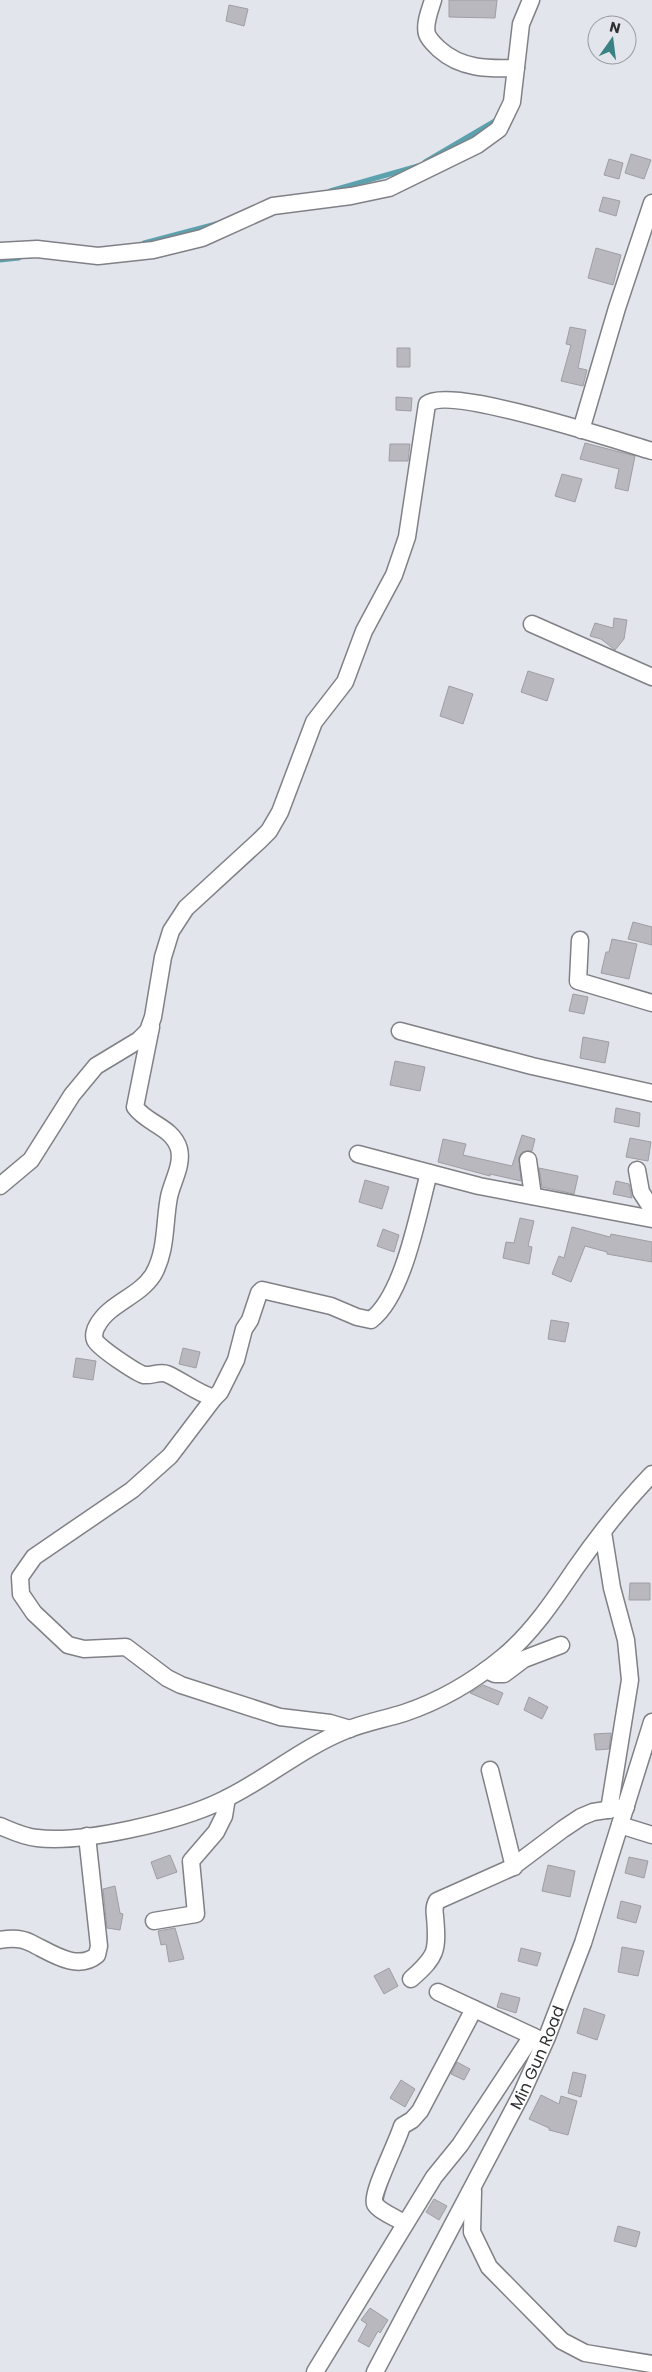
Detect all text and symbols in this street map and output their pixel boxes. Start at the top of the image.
north arrow [587,15,637,65]
text: N [608,16,623,38]
street label: Min Gun Road [504,2002,569,2113]

